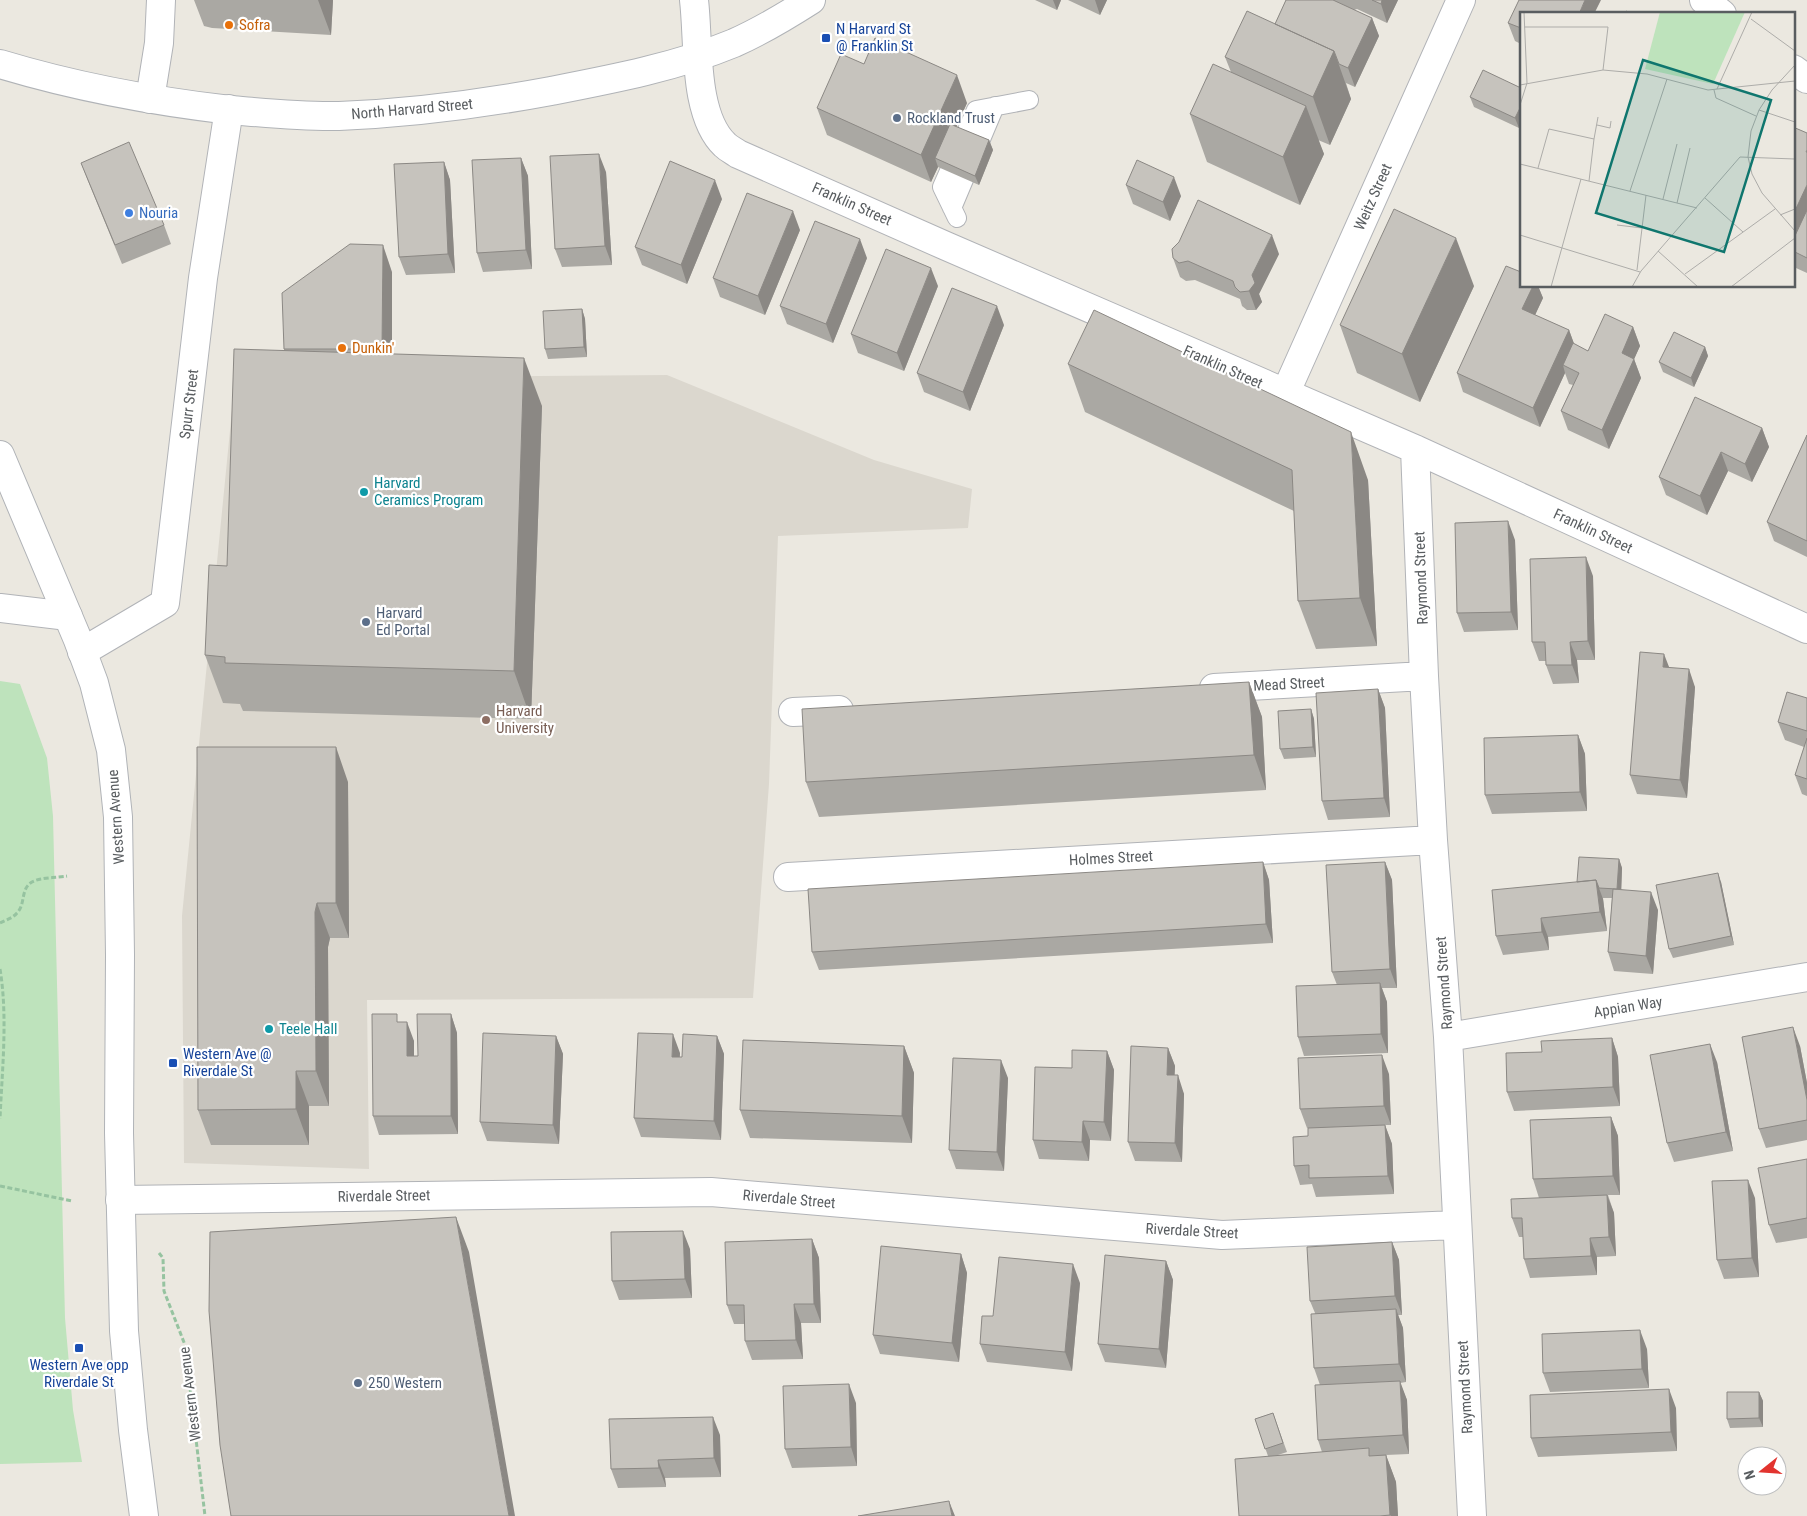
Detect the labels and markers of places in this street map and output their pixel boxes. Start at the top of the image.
place label: Sofra [239,16,271,34]
marker: Sofra [223,19,235,31]
place label: N Harvard St @ Franklin St [836,20,913,55]
marker: N Harvard St @ Franklin St [820,32,832,44]
place label: Rockland Trust [907,109,995,127]
marker: Rockland Trust [891,112,903,124]
place label: Nouria [139,204,178,222]
marker: Nouria [123,207,135,219]
place label: Dunkin' [352,339,394,357]
marker: Dunkin' [336,342,348,354]
place label: Harvard Ceramics Program [374,474,483,509]
marker: Harvard Ceramics Program [358,486,370,498]
place label: Harvard Ed Portal [376,604,430,639]
marker: Harvard Ed Portal [360,616,372,628]
place label: Harvard University [496,702,554,737]
marker: Harvard University [480,714,492,726]
place label: Teele Hall [279,1020,337,1038]
marker: Teele Hall [263,1023,275,1035]
place label: Western Ave @ Riverdale St [183,1045,271,1080]
marker: Western Ave @ Riverdale St [167,1057,179,1069]
marker: Western Ave opp Riverdale St [73,1342,85,1354]
place label: Western Ave opp Riverdale St [29,1356,129,1391]
place label: 250 Western [368,1374,442,1392]
marker: 250 Western [352,1377,364,1389]

